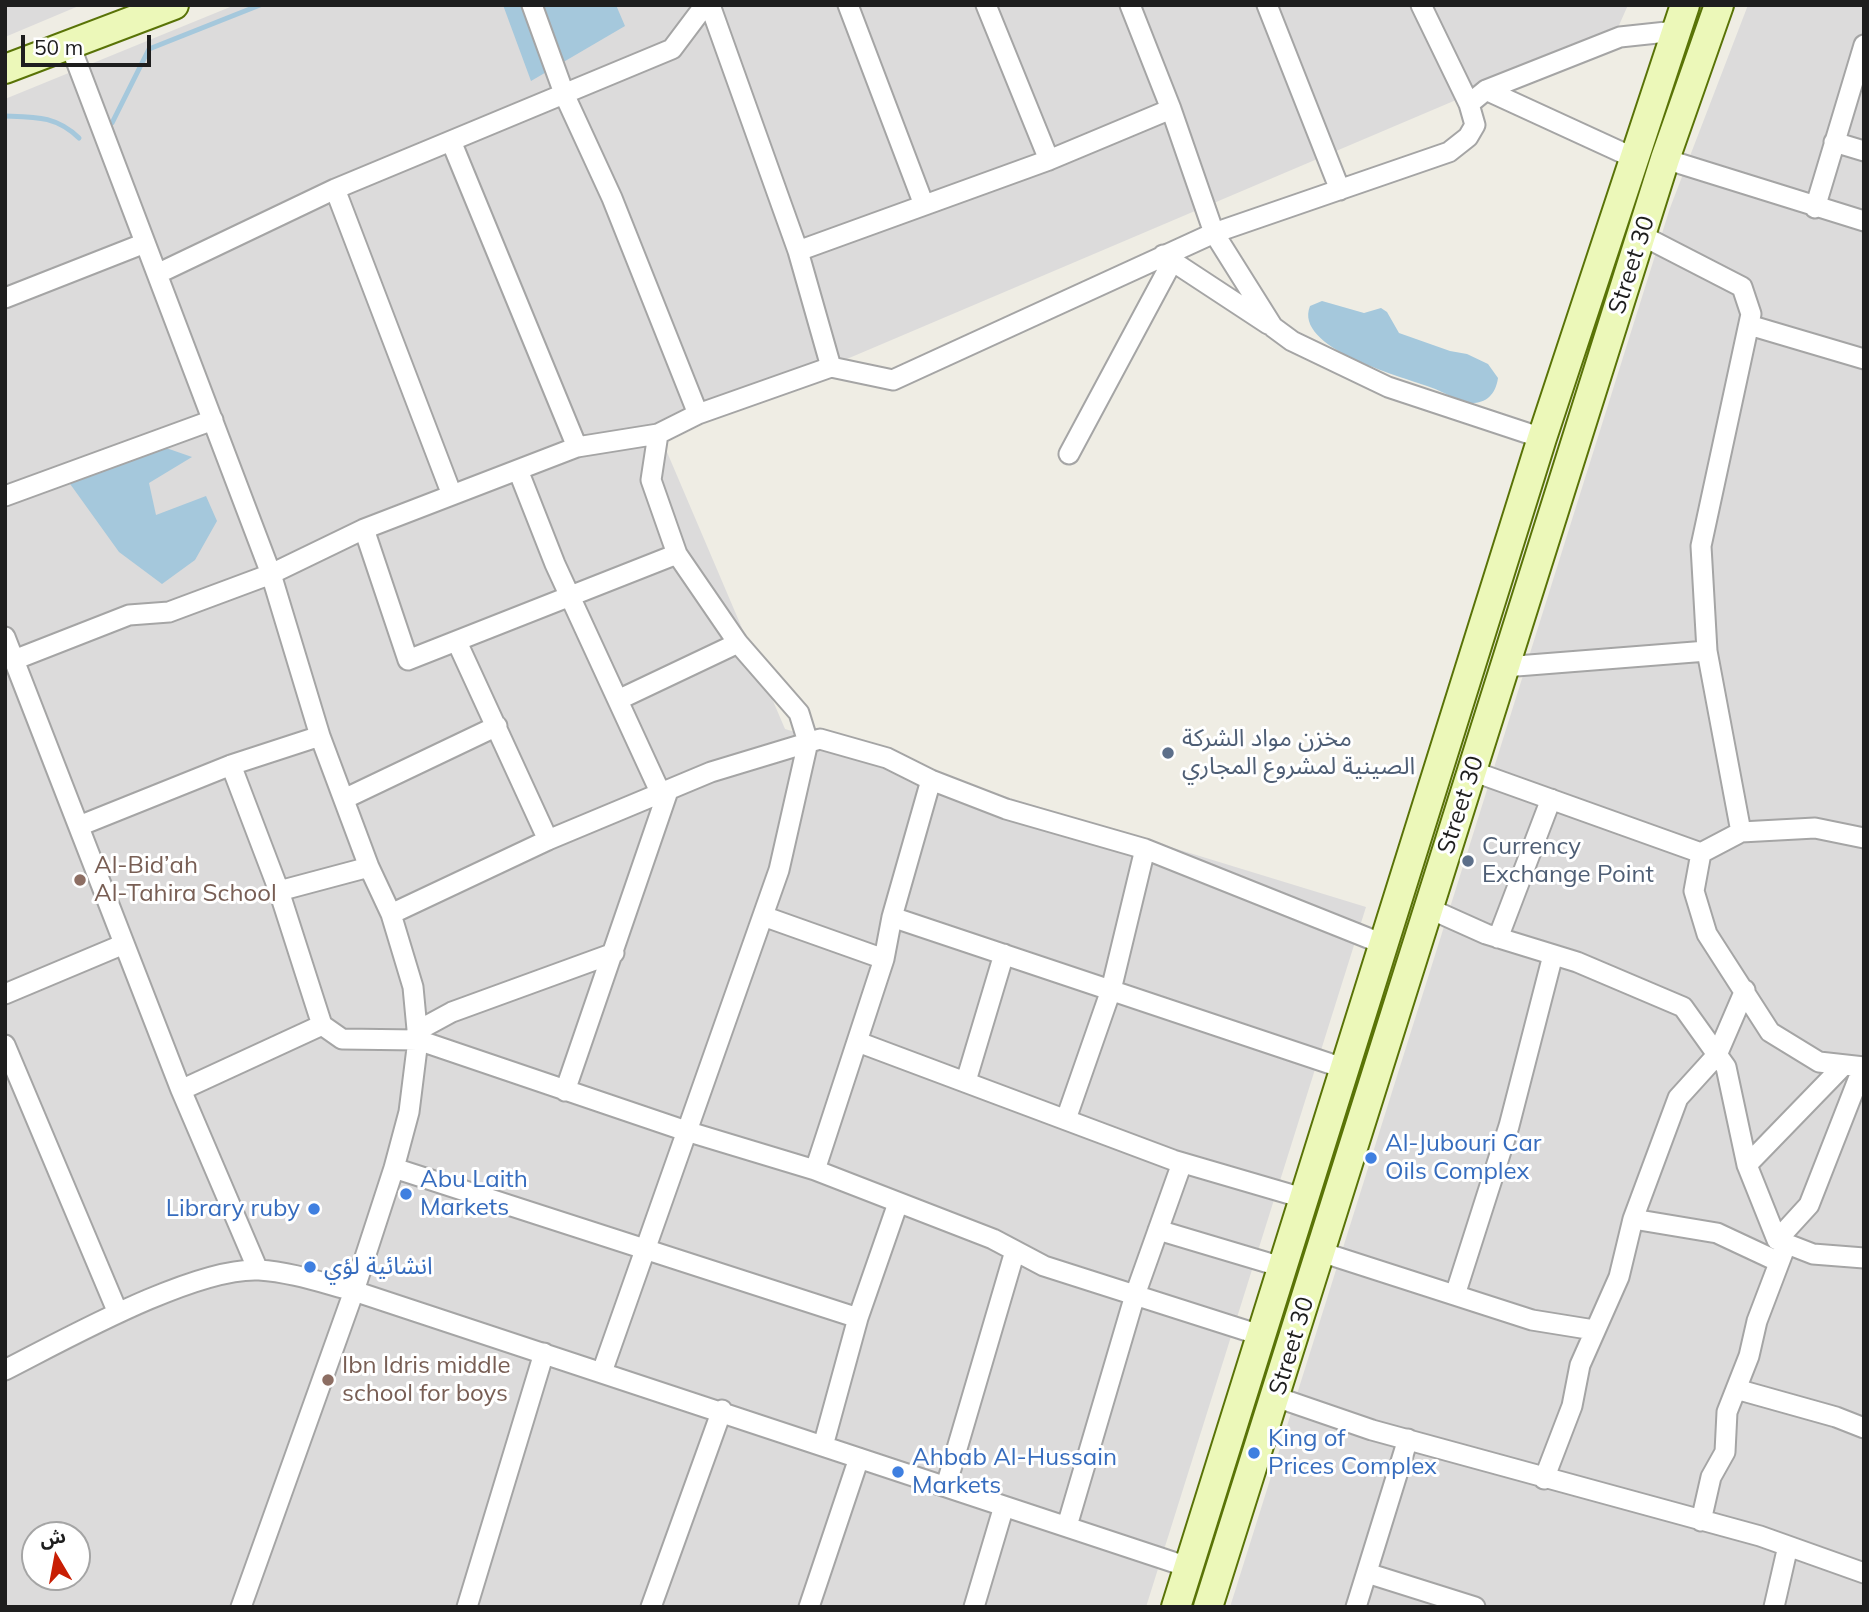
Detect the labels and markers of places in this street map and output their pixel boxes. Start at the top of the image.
place label: مخزن مواد الشركة الصينية لمشروع المجاري [1182,725,1415,781]
marker: مخزن مواد الشركة الصينية لمشروع المجاري [1160,745,1176,761]
place label: Currency Exchange Point [1482,833,1654,889]
place label: Al-Bid’ah Al-Tahira School [94,852,277,908]
marker: Currency Exchange Point [1460,853,1476,869]
marker: Al-Bid’ah Al-Tahira School [72,872,88,888]
place label: Al-Jubouri Car Oils Complex [1385,1130,1542,1186]
marker: Al-Jubouri Car Oils Complex [1363,1150,1379,1166]
place label: Abu Laith Markets [420,1166,528,1222]
marker: Abu Laith Markets [398,1186,414,1202]
place label: Library ruby [166,1195,300,1223]
marker: Library ruby [306,1201,322,1217]
place label: انشائية لؤي [324,1253,433,1281]
marker: انشائية لؤي [302,1259,318,1275]
place label: Ibn Idris middle school for boys [342,1352,511,1408]
marker: Ibn Idris middle school for boys [320,1372,336,1388]
place label: King of Prices Complex [1268,1425,1437,1481]
place label: Ahbab Al-Hussain Markets [912,1444,1117,1500]
marker: King of Prices Complex [1246,1445,1262,1461]
marker: Ahbab Al-Hussain Markets [890,1464,906,1480]

